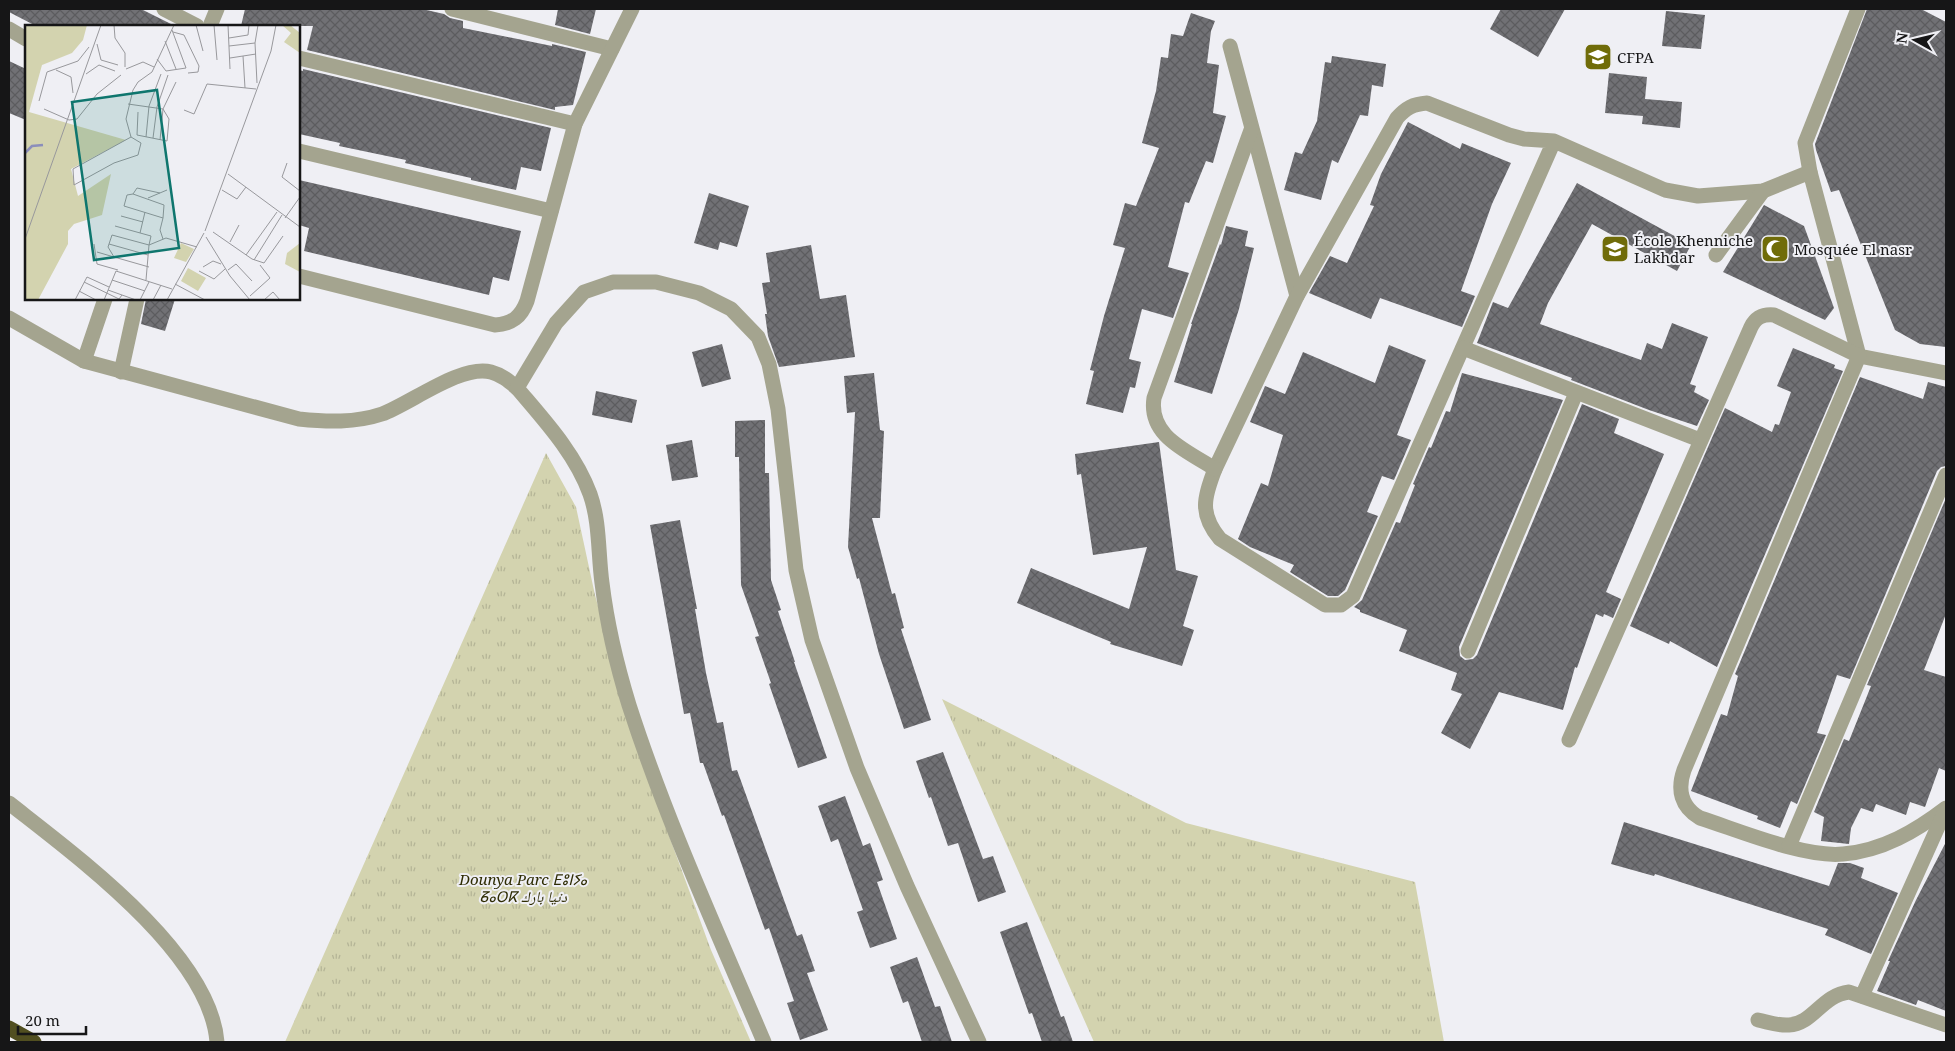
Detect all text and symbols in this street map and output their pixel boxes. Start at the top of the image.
north arrow [1890,15,1940,65]
inset map [25,25,300,300]
text: N [1891,31,1912,45]
school or university icon: CFPA [1583,42,1613,72]
place label: CFPA [1617,47,1654,67]
place label: École Khenniche Lakhdar [1634,230,1753,267]
school or university icon: École Khenniche Lakhdar [1600,234,1630,264]
mosque icon: Mosquée El nasr [1760,234,1790,264]
place label: Mosquée El nasr [1794,239,1912,259]
park label: Dounya Parc ⴹⵓⵏⵢⴰ ⵒⴰⵔⴽ دنيا بارك [458,869,588,906]
scale bar [18,1004,85,1036]
text: 20 m [25,1010,60,1030]

